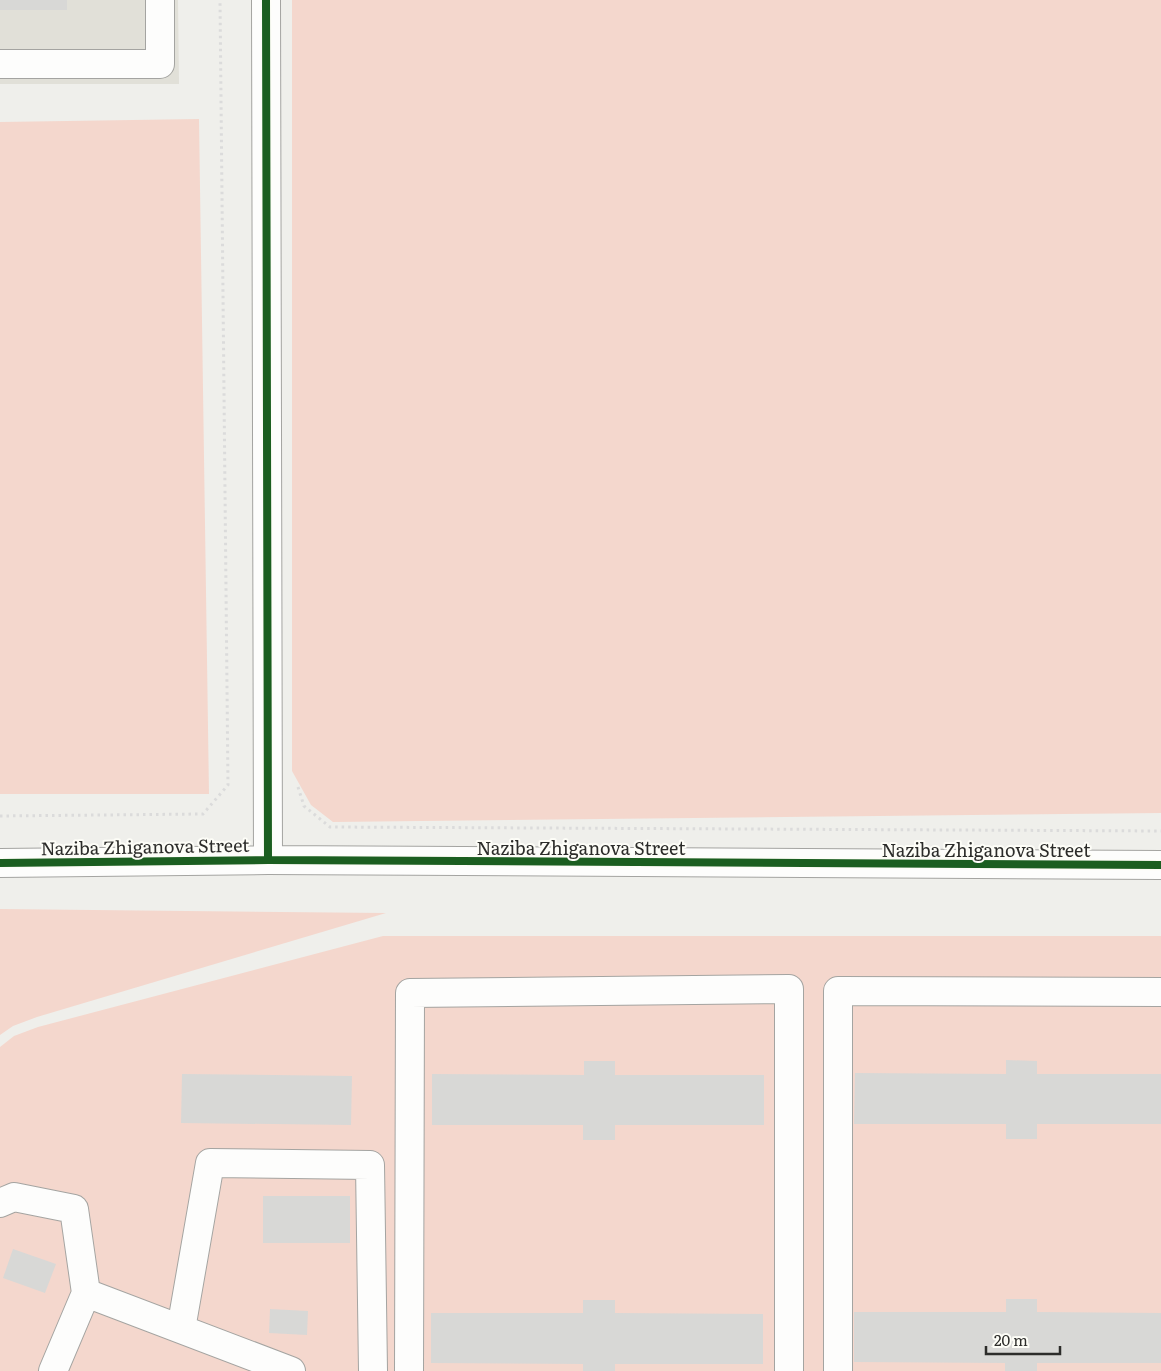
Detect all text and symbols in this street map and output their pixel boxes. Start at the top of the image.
street label: Naziba Zhiganova Street [40,831,250,861]
street label: Naziba Zhiganova Street [477,834,686,861]
street label: Naziba Zhiganova Street [882,836,1091,863]
scale bar [986,1324,1060,1356]
text: 20 m [994,1328,1028,1351]

